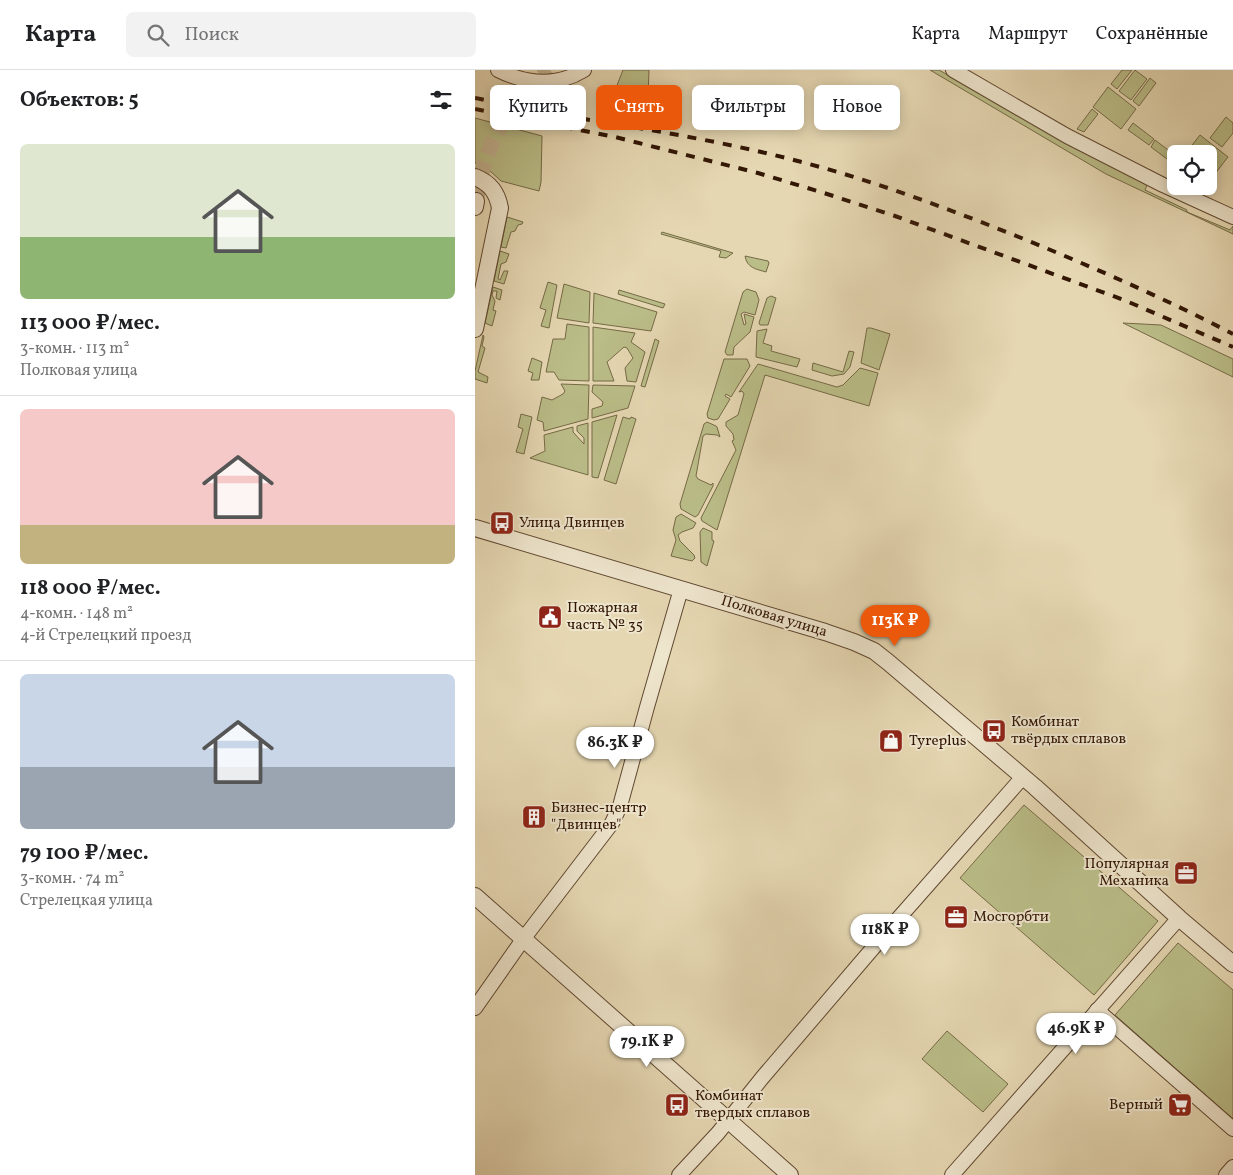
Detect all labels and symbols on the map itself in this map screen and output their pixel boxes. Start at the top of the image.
bus stop icon: Улица Двинцев [489,510,515,536]
place label: Улица Двинцев [519,513,625,534]
street label: Полковая улица [718,591,830,643]
place label: Пожарная часть № 35 [567,598,643,636]
public building icon: Пожарная часть № 35 [537,604,563,630]
pin: 113K ₽ [854,604,936,647]
place label: Комбинат твёрдых сплавов [1011,712,1126,750]
bus stop icon: Комбинат твёрдых сплавов [981,718,1007,744]
pin: 86.3K ₽ [569,726,661,769]
shop icon: Tyreplus [878,728,904,754]
place label: Tyreplus [909,731,966,752]
place label: Бизнес-центр "Двинцев" [551,798,647,836]
building icon: Бизнес-центр "Двинцев" [521,804,547,830]
place label: Популярная Механика [1085,854,1169,892]
office icon: Популярная Механика [1173,860,1199,886]
office icon: Мосгорбти [943,904,969,930]
place label: Мосгорбти [973,907,1049,928]
pin: 118K ₽ [844,914,926,956]
pin: 46.9K ₽ [1030,1012,1122,1055]
pin: 79.1K ₽ [601,1026,693,1068]
place label: Комбинат твердых сплавов [695,1086,810,1124]
bus stop icon: Комбинат твердых сплавов [664,1092,690,1118]
supermarket icon: Верный [1167,1092,1193,1118]
place label: Верный [1109,1095,1163,1116]

